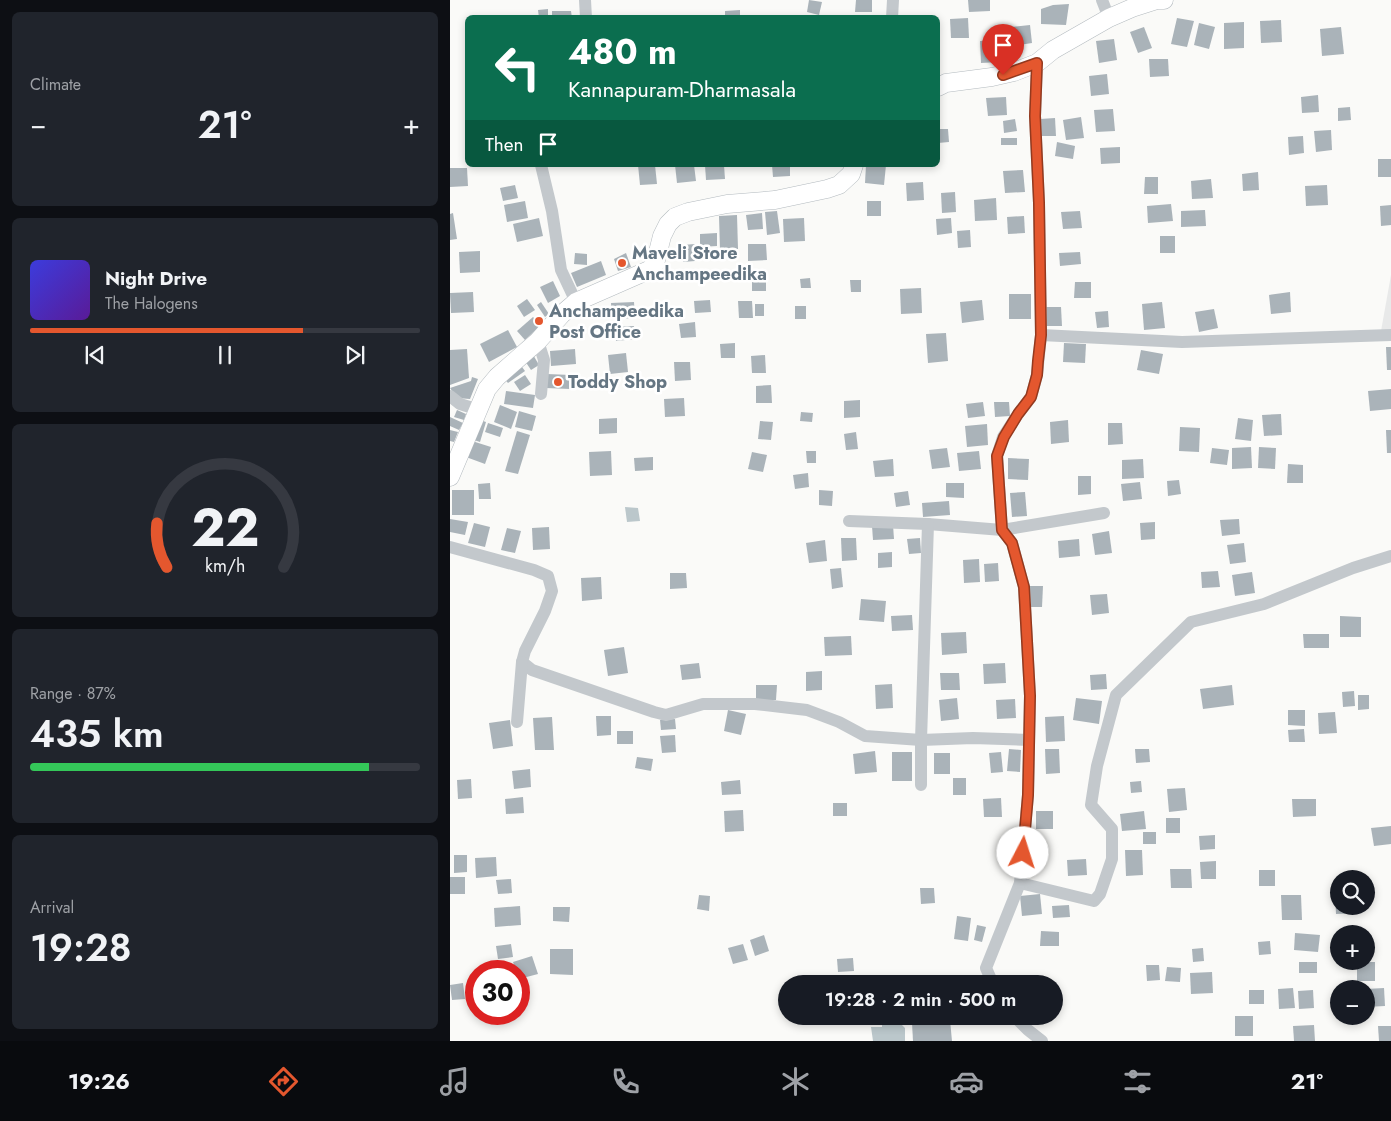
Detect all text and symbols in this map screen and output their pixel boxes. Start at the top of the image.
pin [982,24,1024,75]
text: 480 m [568,27,677,77]
icon: arrive [989,31,1017,59]
icon: left [485,35,550,100]
text: Climate [30,73,81,96]
text: Kannapuram-Dharmasala [568,73,796,105]
text: 21° [198,97,251,152]
text: − [30,104,47,145]
text: + [403,104,420,145]
icon: arrive [534,130,562,158]
text: Then [485,131,524,158]
place label: Maveli Store Anchampeedika [631,240,767,287]
marker: Maveli Store Anchampeedika [616,257,628,269]
text: Night Drive [105,265,207,292]
text: The Halogens [105,292,198,315]
place label: Anchampeedika Post Office [548,298,684,345]
marker: Anchampeedika Post Office [533,315,545,327]
icon: previous [81,341,109,369]
icon: pause [211,341,239,369]
icon: next [341,341,369,369]
place label: Toddy Shop [568,369,667,395]
marker: Toddy Shop [552,376,564,388]
text: 22 [191,490,259,566]
text: km/h [205,553,245,579]
text: Range · 87% [30,682,116,705]
text: 435 km [30,706,164,761]
position arrow [996,826,1048,878]
map controls [1330,870,1375,1025]
button: search [1330,870,1375,915]
text: Arrival [30,896,74,919]
text: 19:28 [30,920,132,975]
button: + [1330,925,1375,970]
speed limit sign: 30 [465,960,530,1025]
button: − [1330,980,1375,1025]
text: 19:28 · 2 min · 500 m [825,986,1016,1013]
icon: directions [266,1064,301,1099]
icon: music [437,1064,472,1099]
icon: phone [608,1064,643,1099]
icon: climate [778,1064,813,1099]
icon: car [949,1064,984,1099]
icon: filters [1120,1064,1155,1099]
text: 19:26 [68,1065,130,1097]
text: 21° [1291,1065,1323,1097]

